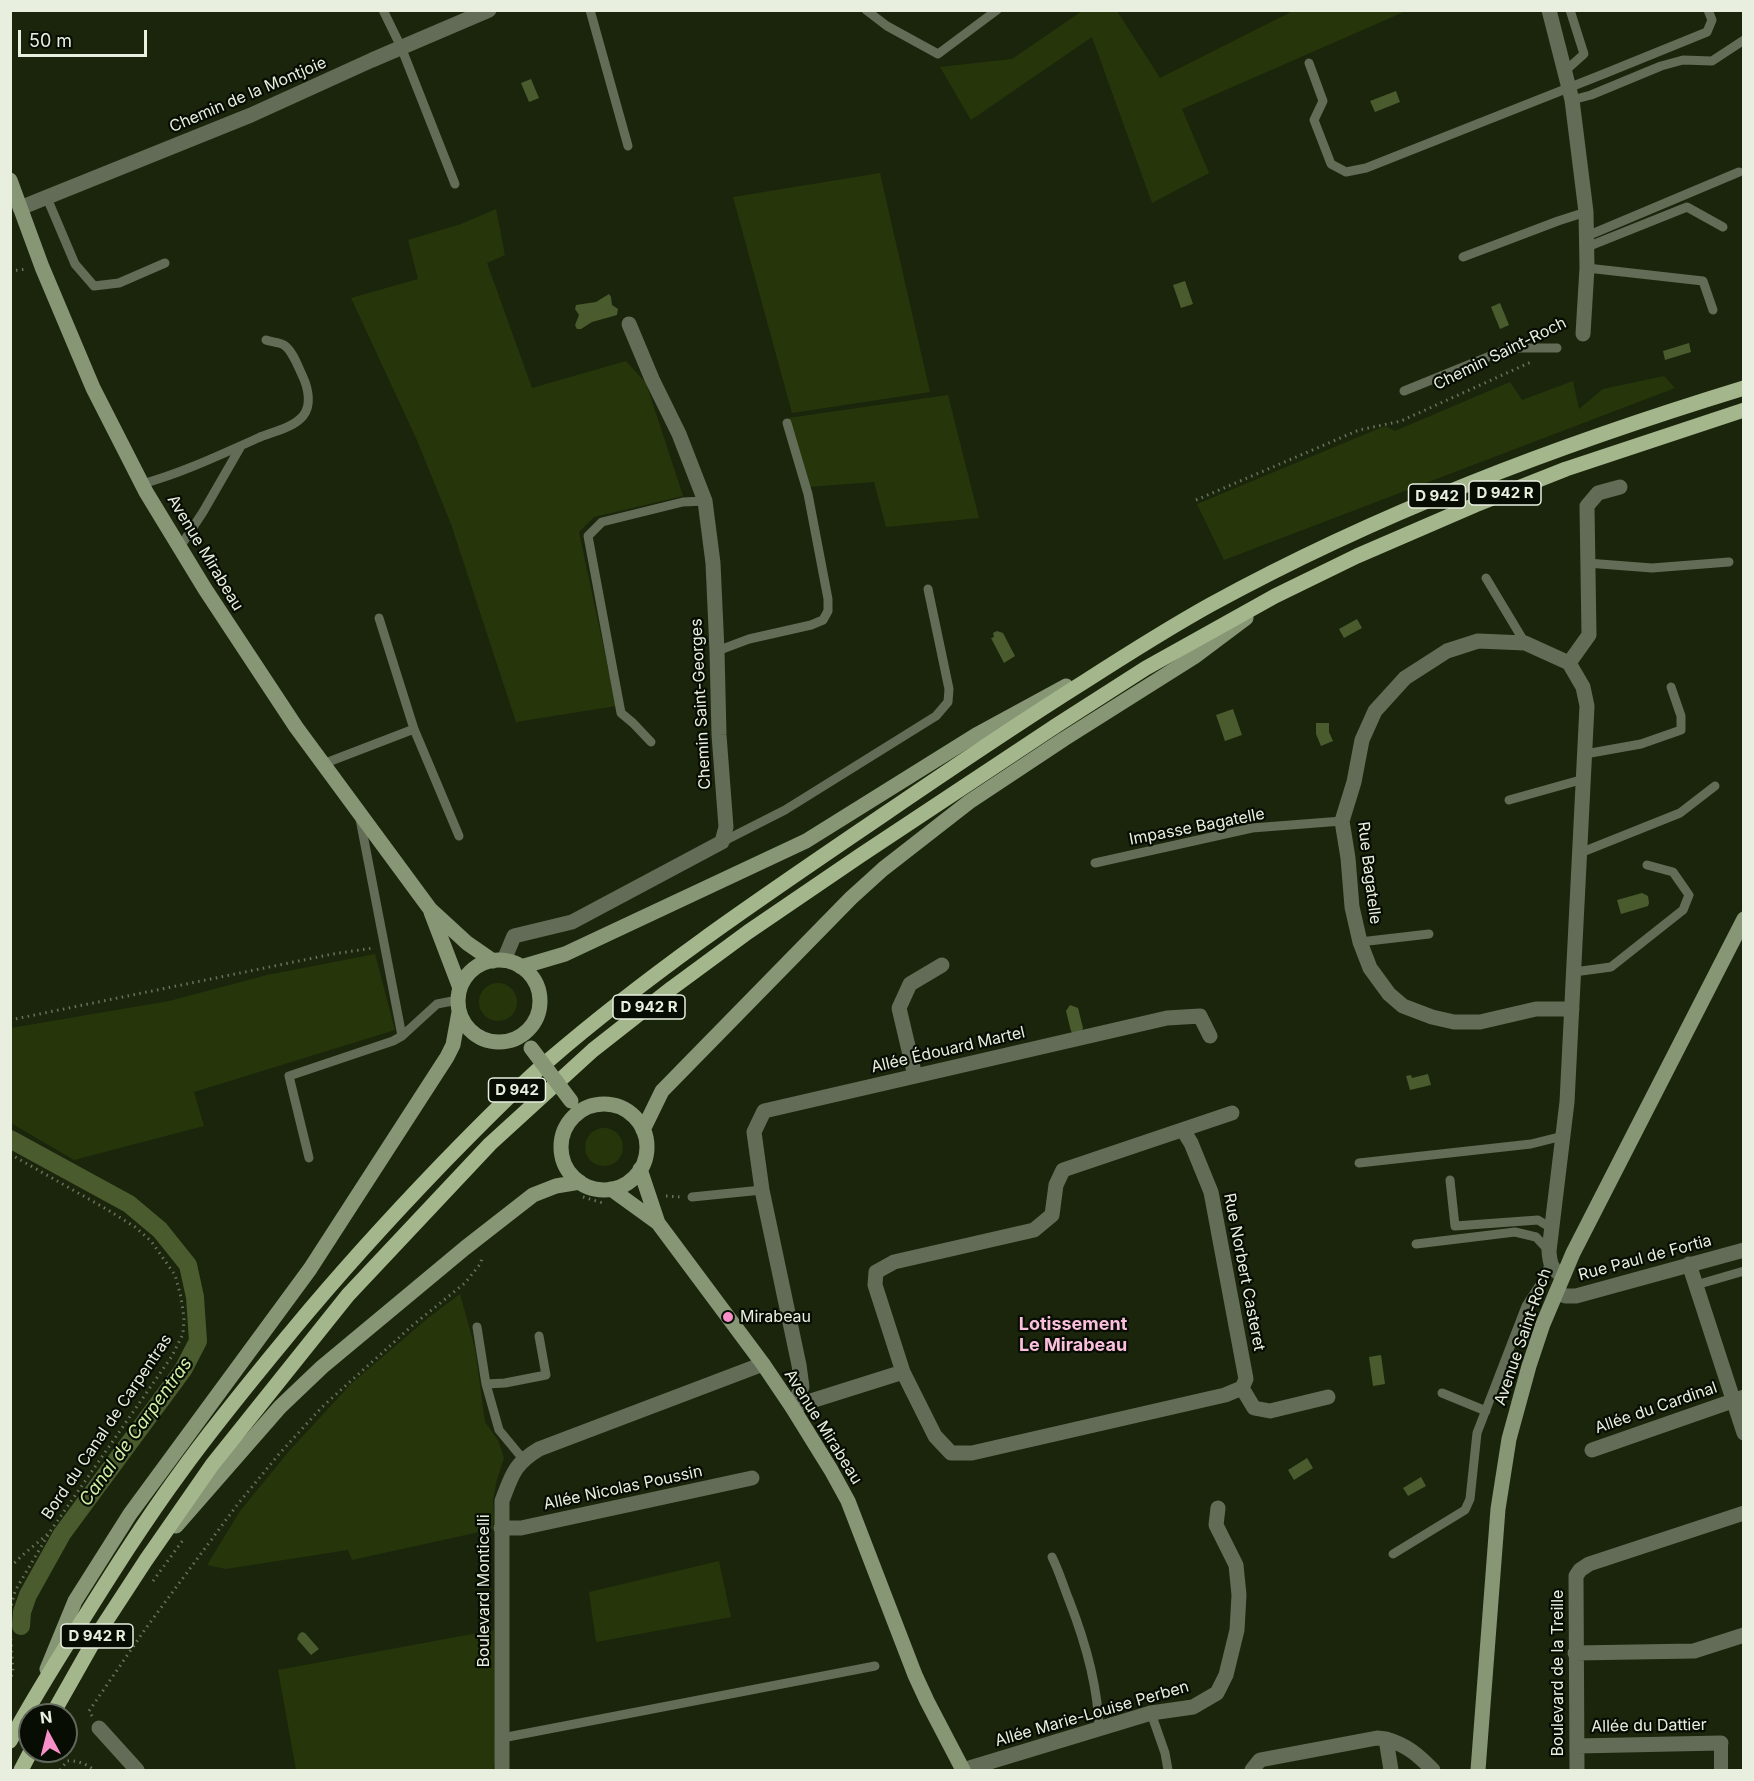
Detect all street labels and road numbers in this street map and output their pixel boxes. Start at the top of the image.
street label: Chemin de la Montjoie [167,53,329,137]
street label: Chemin Saint-Roch [1430,313,1570,395]
road number: D 942 R [1469,481,1541,505]
road number: D 942 [1408,484,1466,508]
street label: Avenue Mirabeau [163,492,247,614]
street label: Chemin Saint-Georges [687,618,715,790]
street label: Impasse Bagatelle [1128,804,1266,850]
street label: Rue Bagatelle [1353,821,1385,925]
road number: D 942 R [613,995,685,1019]
street label: Allée Édouard Martel [869,1023,1027,1077]
road number: D 942 [488,1078,546,1102]
street label: Rue Norbert Casteret [1219,1191,1269,1353]
street label: Rue Paul de Fortia [1576,1231,1714,1285]
street label: Avenue Saint-Roch [1491,1266,1555,1408]
street label: Bord du Canal de Carpentras [38,1331,176,1523]
street label: Avenue Mirabeau [780,1366,866,1488]
street label: Allée du Cardinal [1592,1378,1720,1438]
street label: Allée Nicolas Poussin [542,1462,704,1514]
street label: Boulevard Monticelli [474,1514,494,1668]
street label: Boulevard de la Treille [1548,1590,1568,1756]
road number: D 942 R [61,1624,133,1648]
street label: Allée Marie-Louise Perben [993,1677,1191,1751]
street label: Allée du Dattier [1591,1715,1707,1737]

